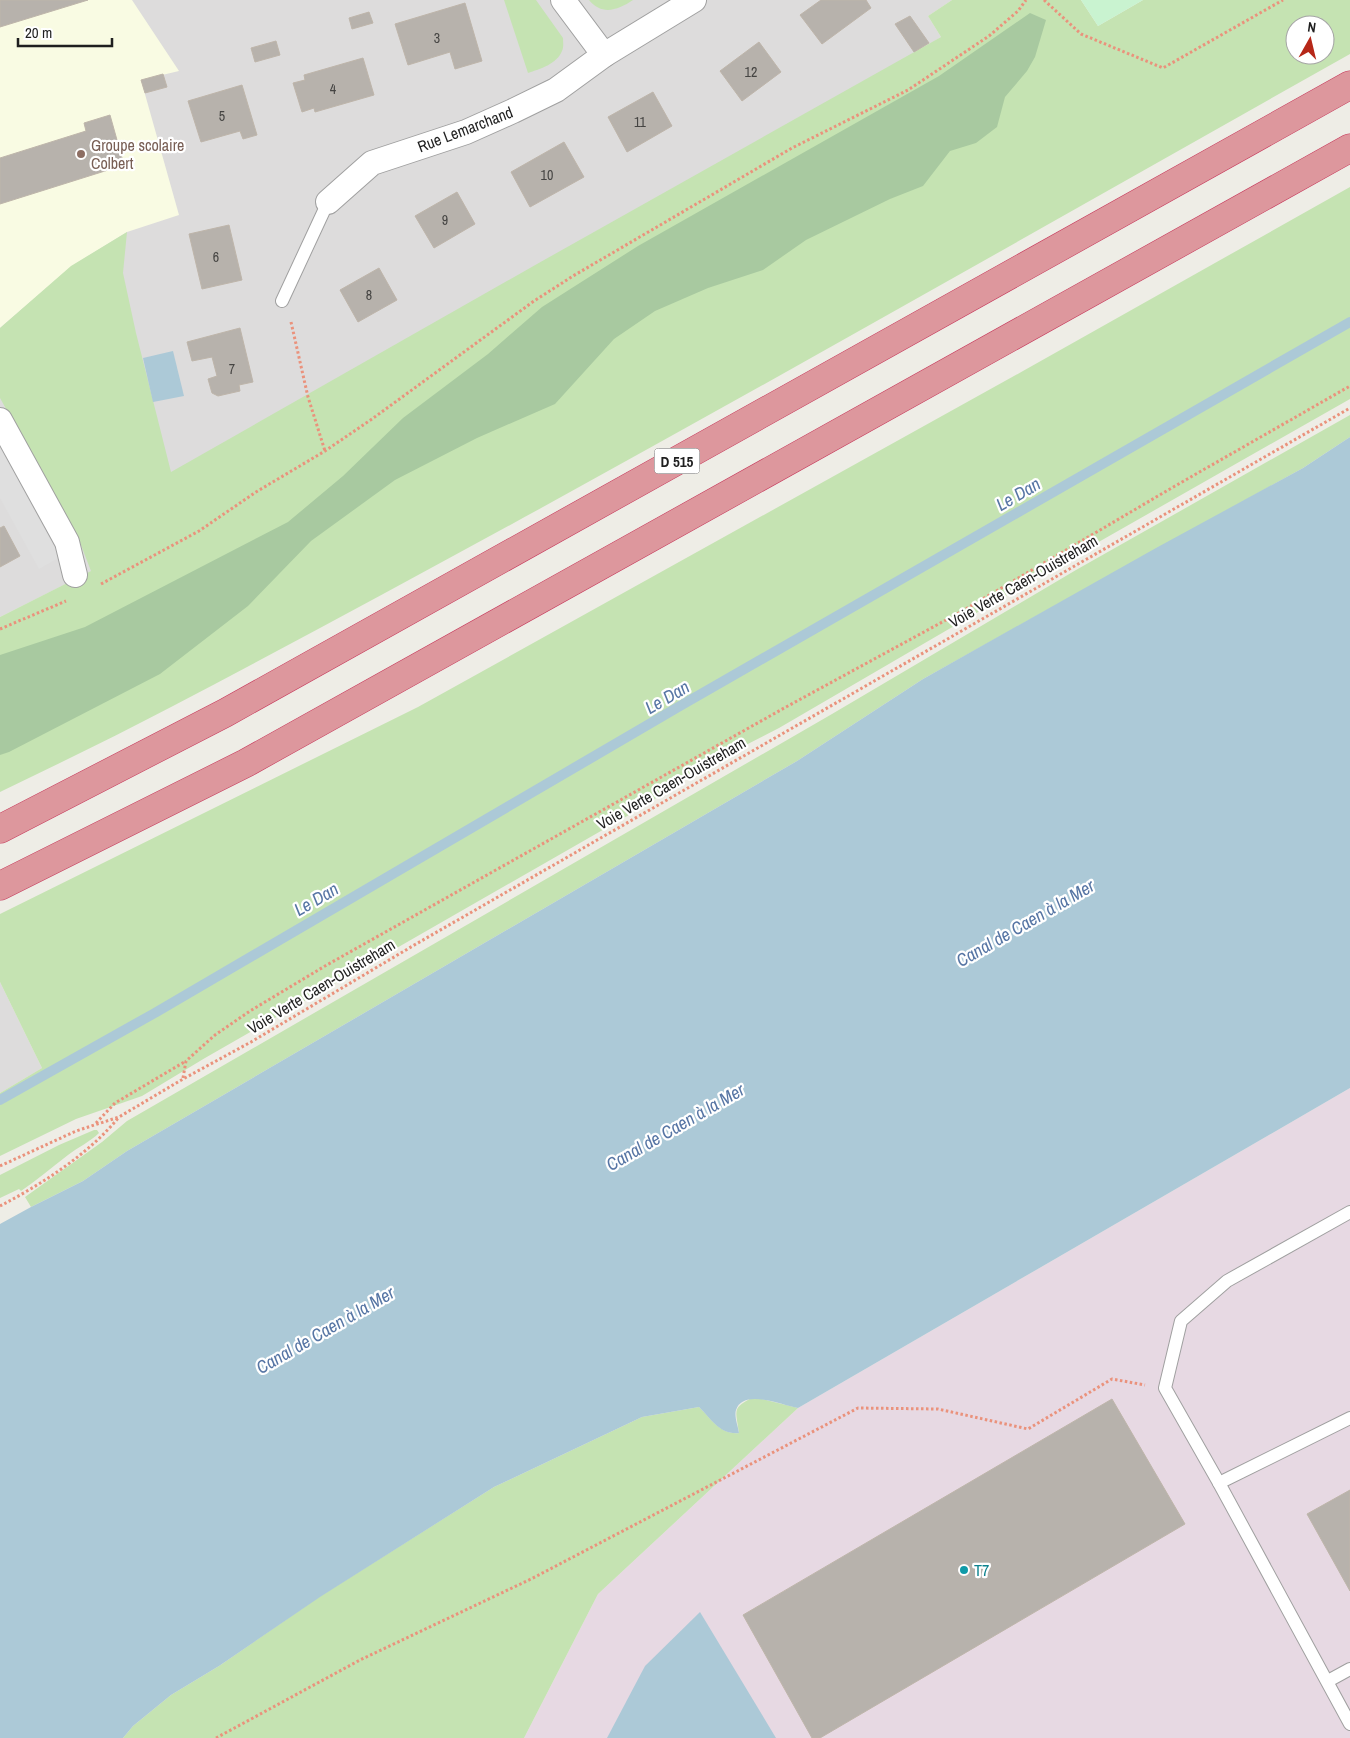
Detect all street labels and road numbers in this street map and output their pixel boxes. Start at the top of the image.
street label: Rue Lemarchand [414,101,516,157]
road number: D 515 [654,448,700,474]
street label: Voie Verte Caen-Ouistreham [945,529,1101,633]
street label: Voie Verte Caen-Ouistreham [593,731,749,835]
street label: Voie Verte Caen-Ouistreham [243,933,399,1039]

